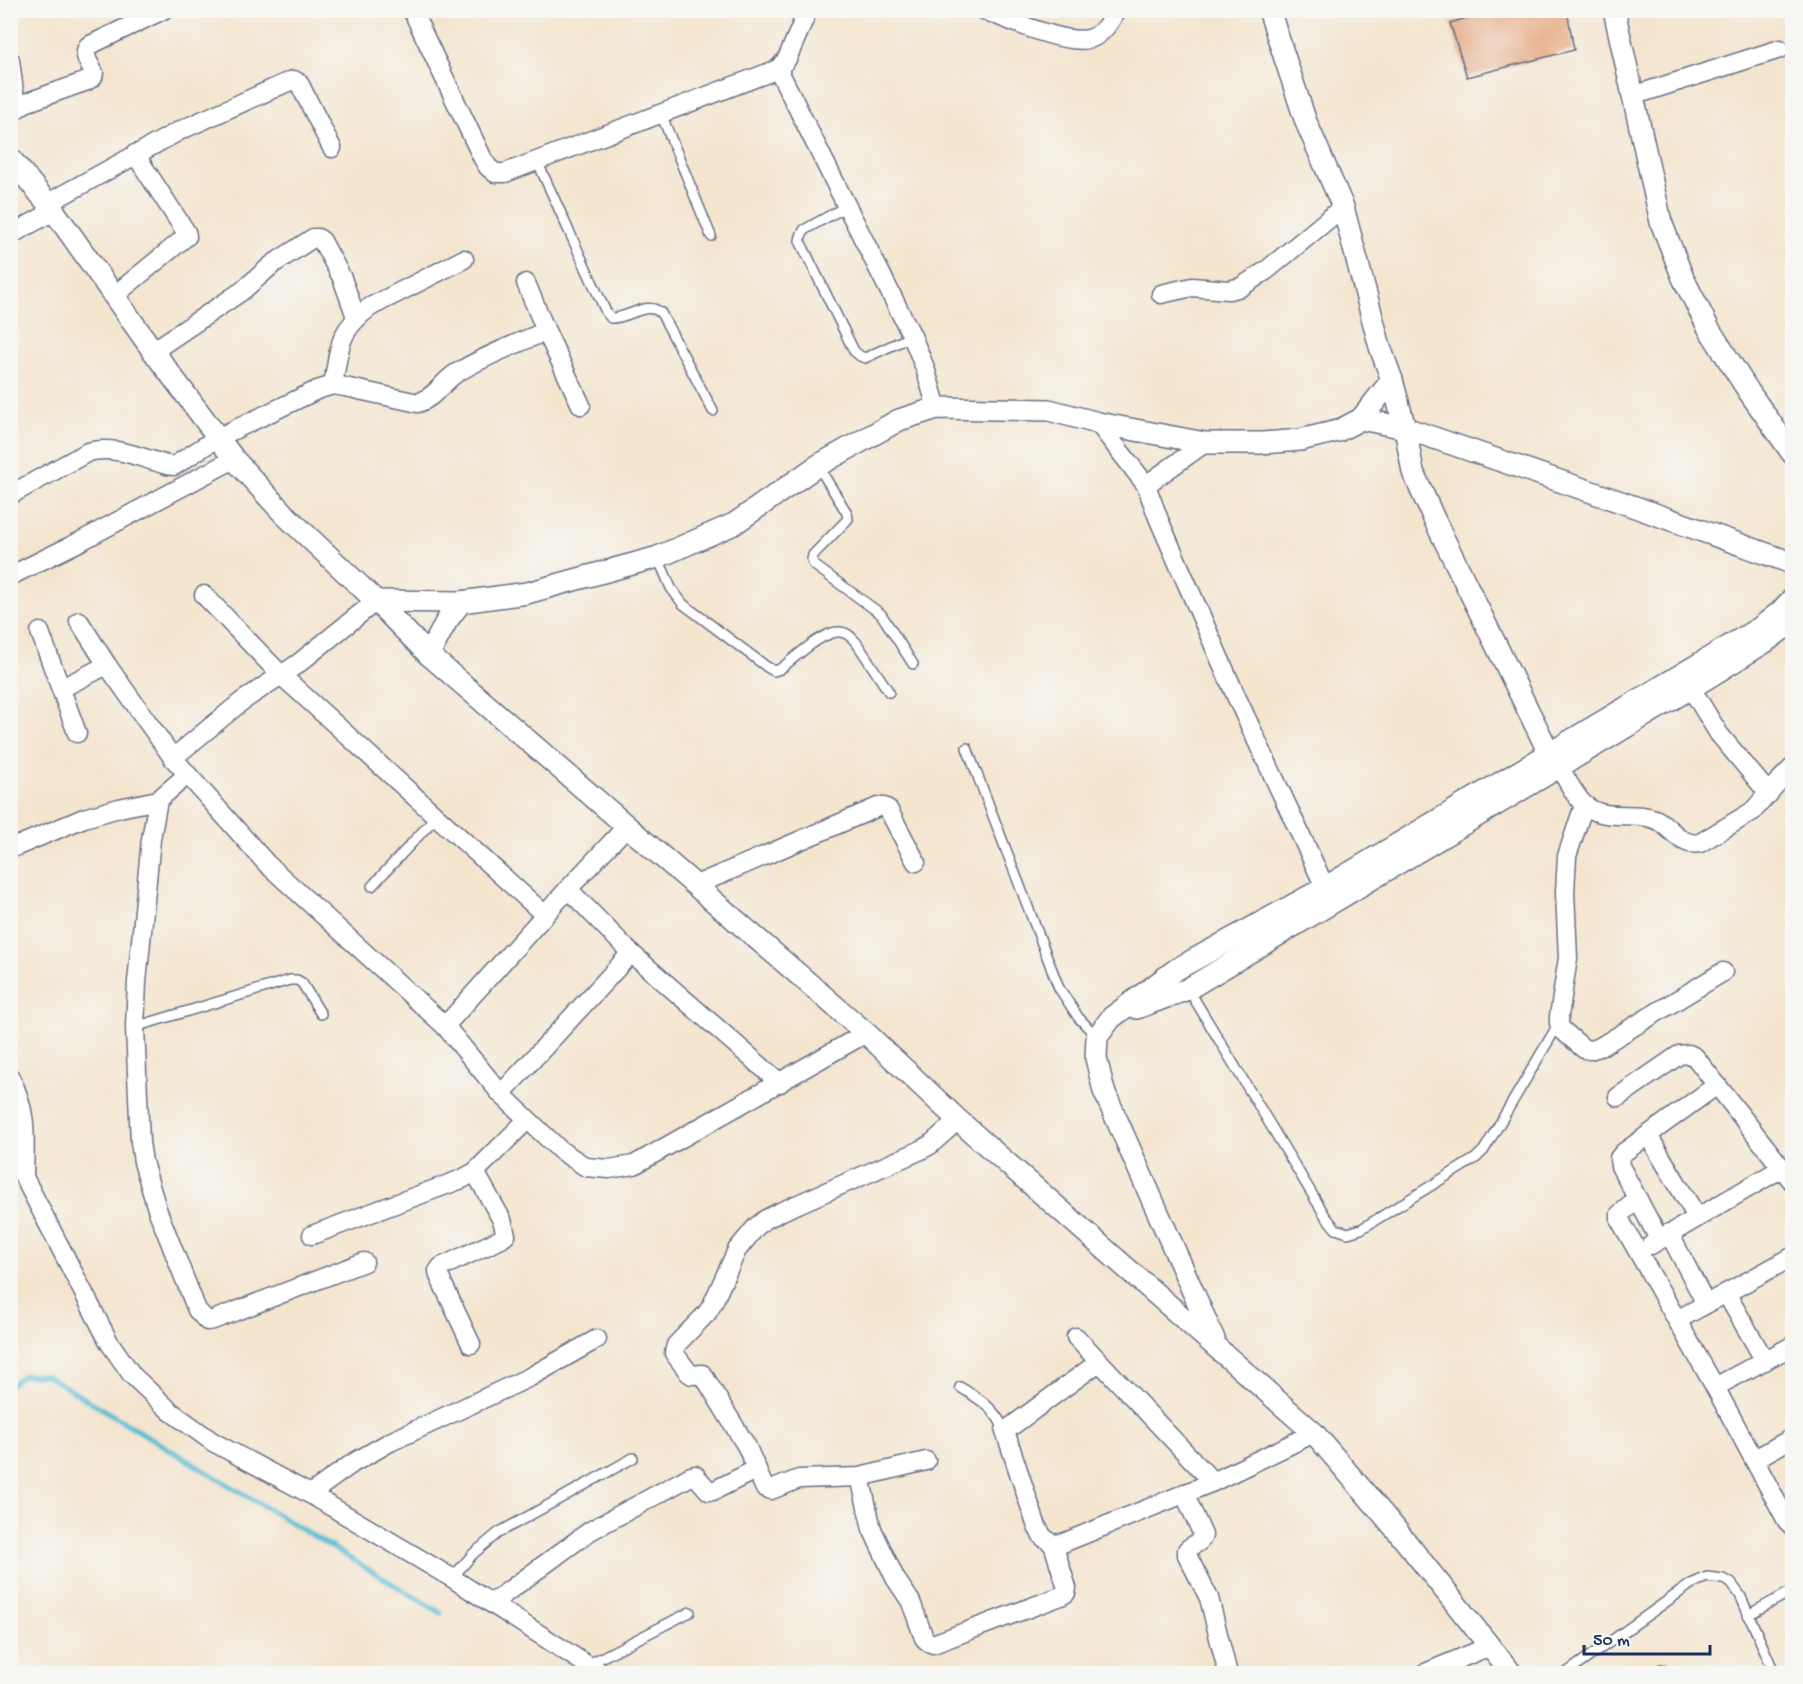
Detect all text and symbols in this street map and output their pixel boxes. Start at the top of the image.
scale bar [1584,1618,1710,1656]
text: 50 m [1593,1631,1630,1652]

